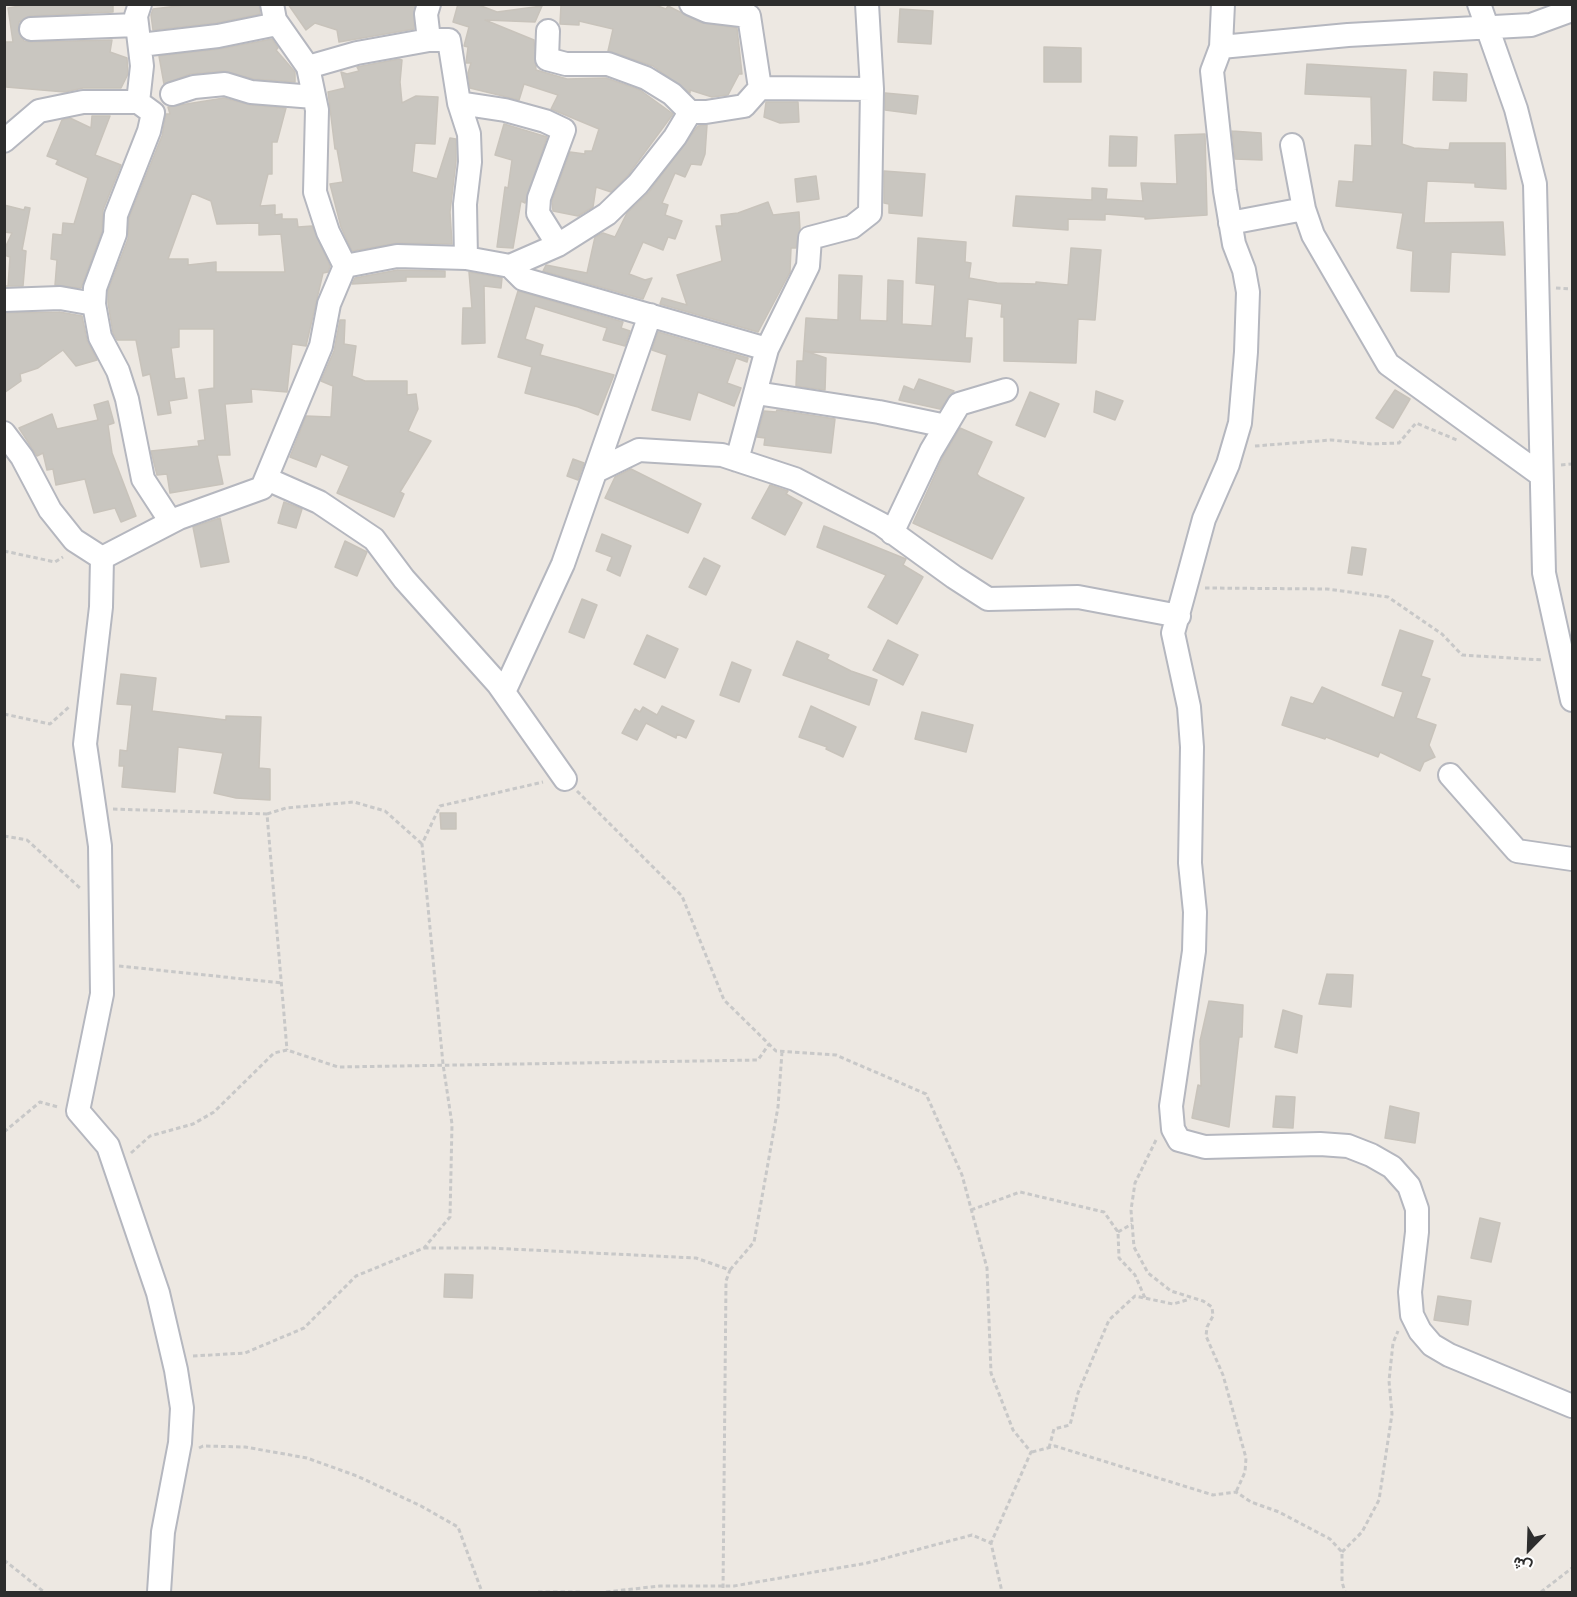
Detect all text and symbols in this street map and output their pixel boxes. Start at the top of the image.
north arrow [1499,1519,1559,1579]
text: ش [1509,1553,1535,1579]

